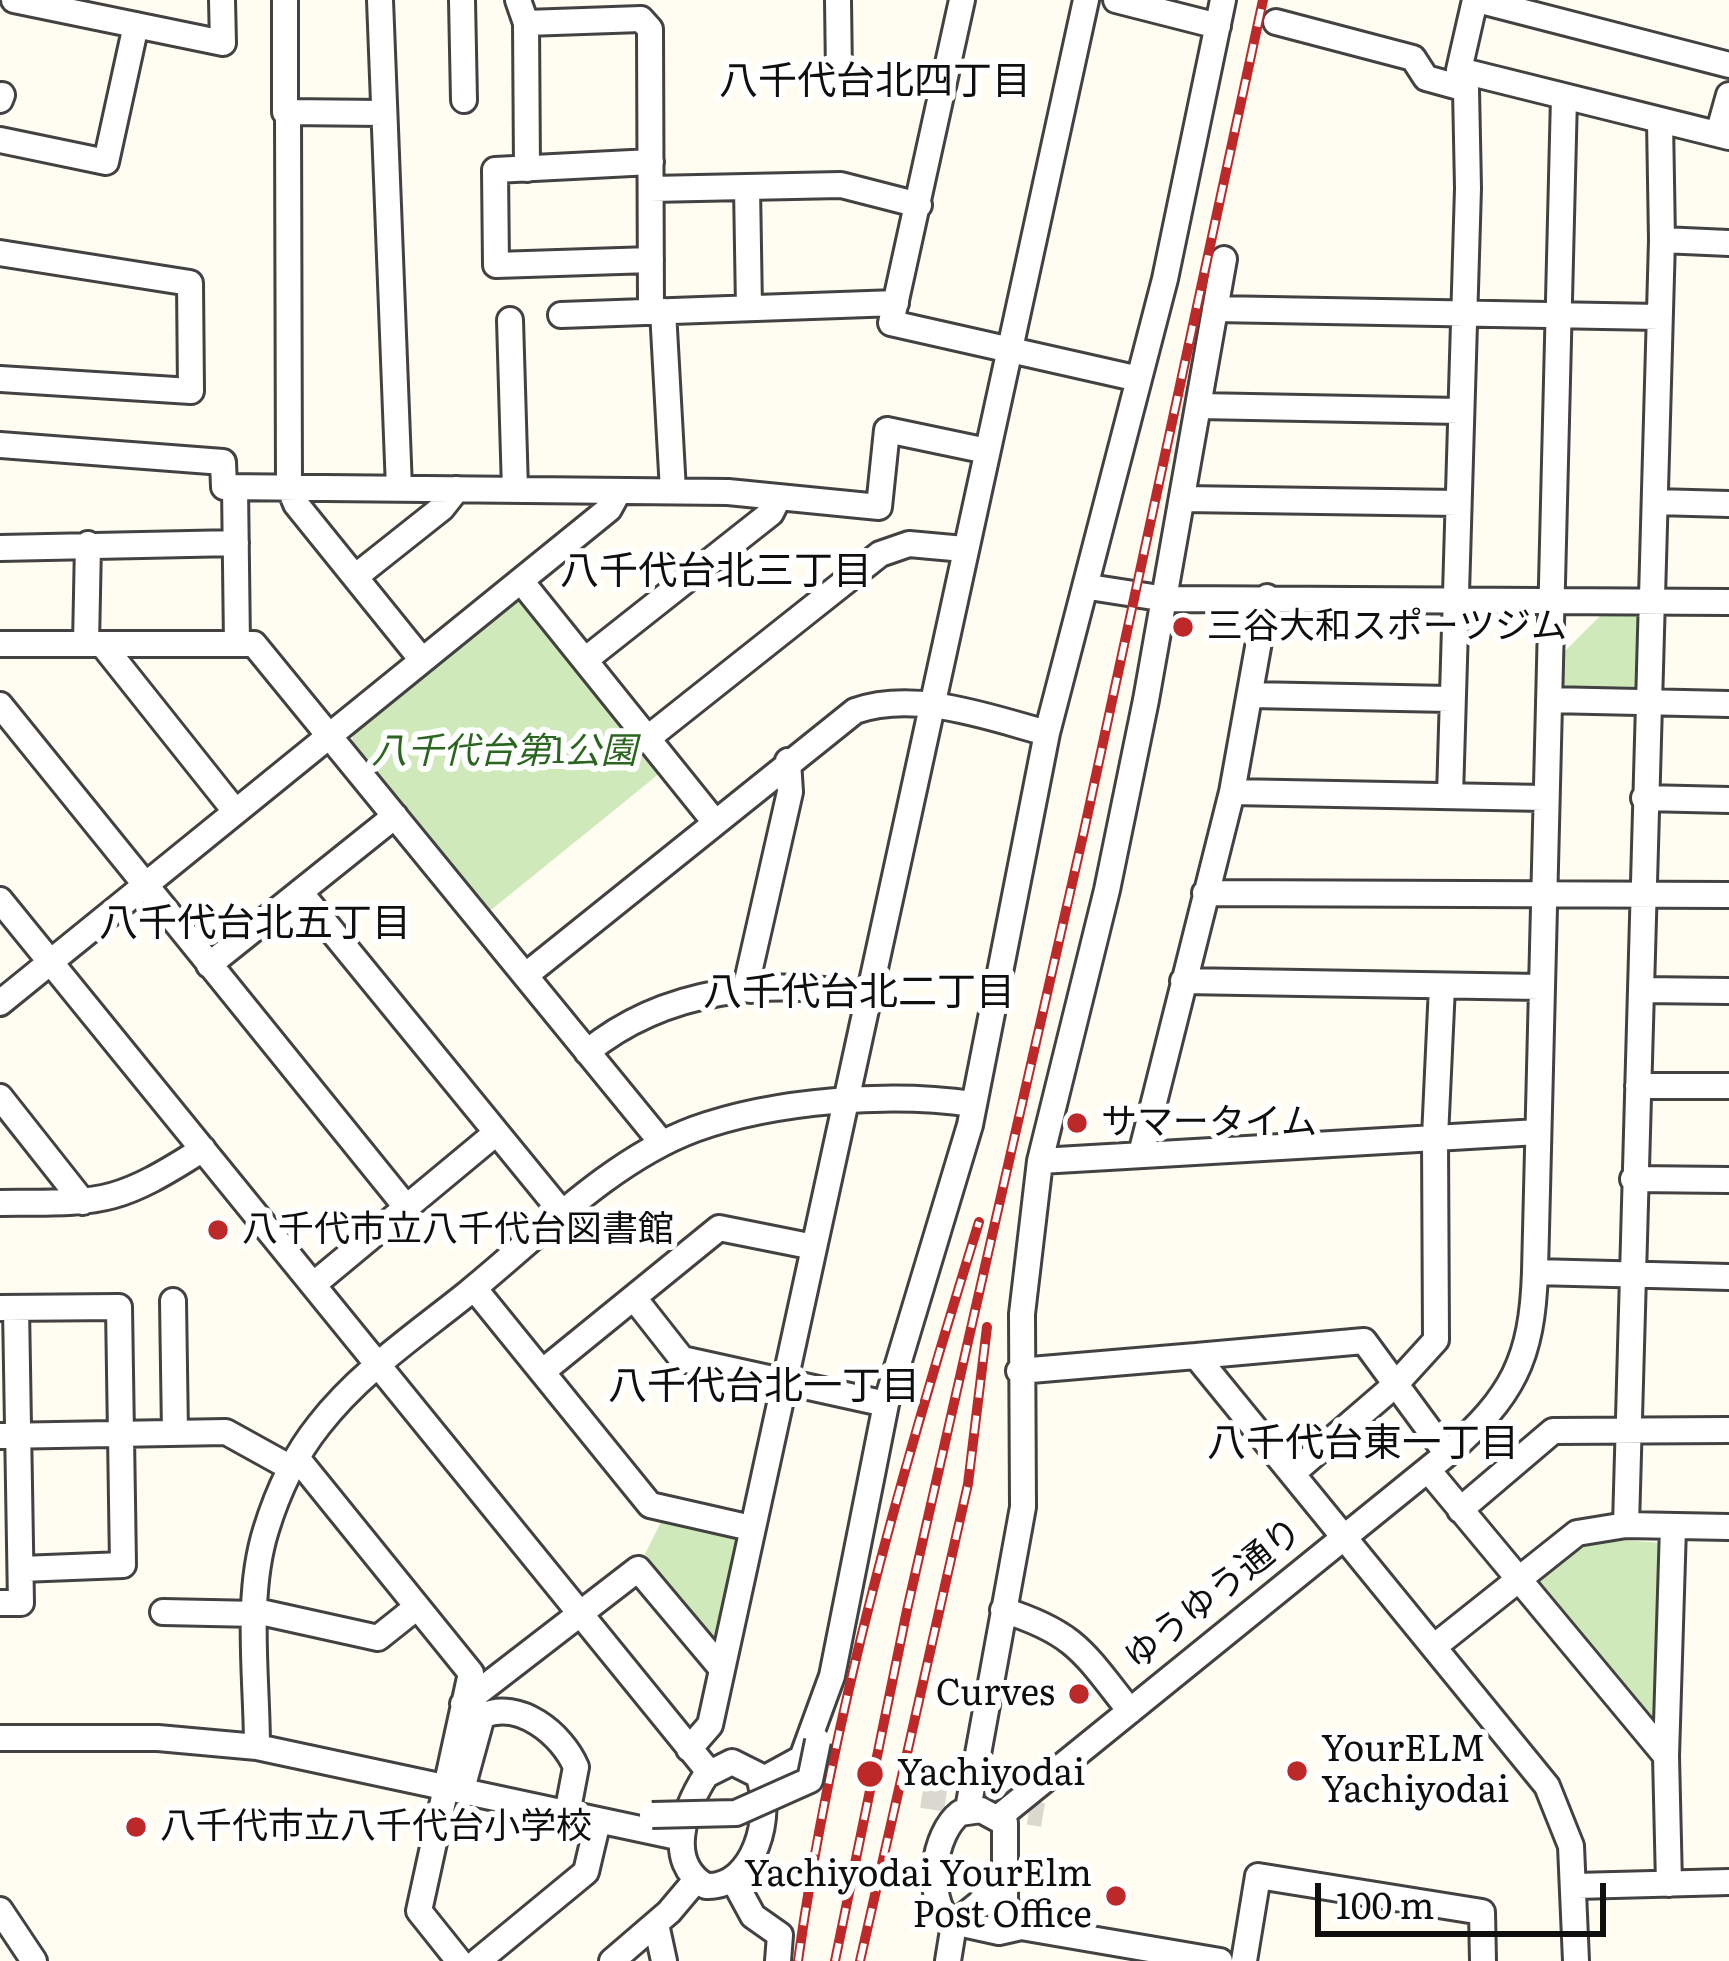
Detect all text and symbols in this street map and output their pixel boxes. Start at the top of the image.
district label: 八千代台北四丁目 [719,60,1031,106]
district label: 八千代台北三丁目 [560,550,872,596]
place label: 三谷大和スポーツジム [1207,605,1567,649]
marker: 三谷大和スポーツジム [1170,614,1196,640]
park label: 八千代台第1公園 [371,730,637,774]
district label: 八千代台北五丁目 [99,902,411,948]
district label: 八千代台北二丁目 [703,971,1015,1017]
place label: サマータイム [1101,1101,1317,1145]
marker: サマータイム [1064,1110,1090,1136]
place label: 八千代市立八千代台図書館 [242,1208,674,1252]
marker: 八千代市立八千代台図書館 [205,1217,231,1243]
district label: 八千代台北一丁目 [608,1365,920,1411]
district label: 八千代台東一丁目 [1207,1422,1519,1468]
street label: ゆうゆう通り [1116,1510,1312,1680]
place label: Curves [936,1672,1055,1716]
marker: Curves [1066,1681,1092,1707]
place label: YourELM Yachiyodai [1321,1728,1509,1813]
place label: Yachiyodai [897,1752,1085,1796]
marker: Yachiyodai [854,1758,886,1790]
marker: YourELM Yachiyodai [1284,1758,1310,1784]
place label: 八千代市立八千代台小学校 [160,1805,592,1849]
marker: 八千代市立八千代台小学校 [123,1814,149,1840]
place label: Yachiyodai YourElm Post Office [744,1853,1092,1938]
scale bar [1321,1859,1612,1933]
text: 100 m [1336,1877,1434,1930]
marker: Yachiyodai YourElm Post Office [1103,1883,1129,1909]

